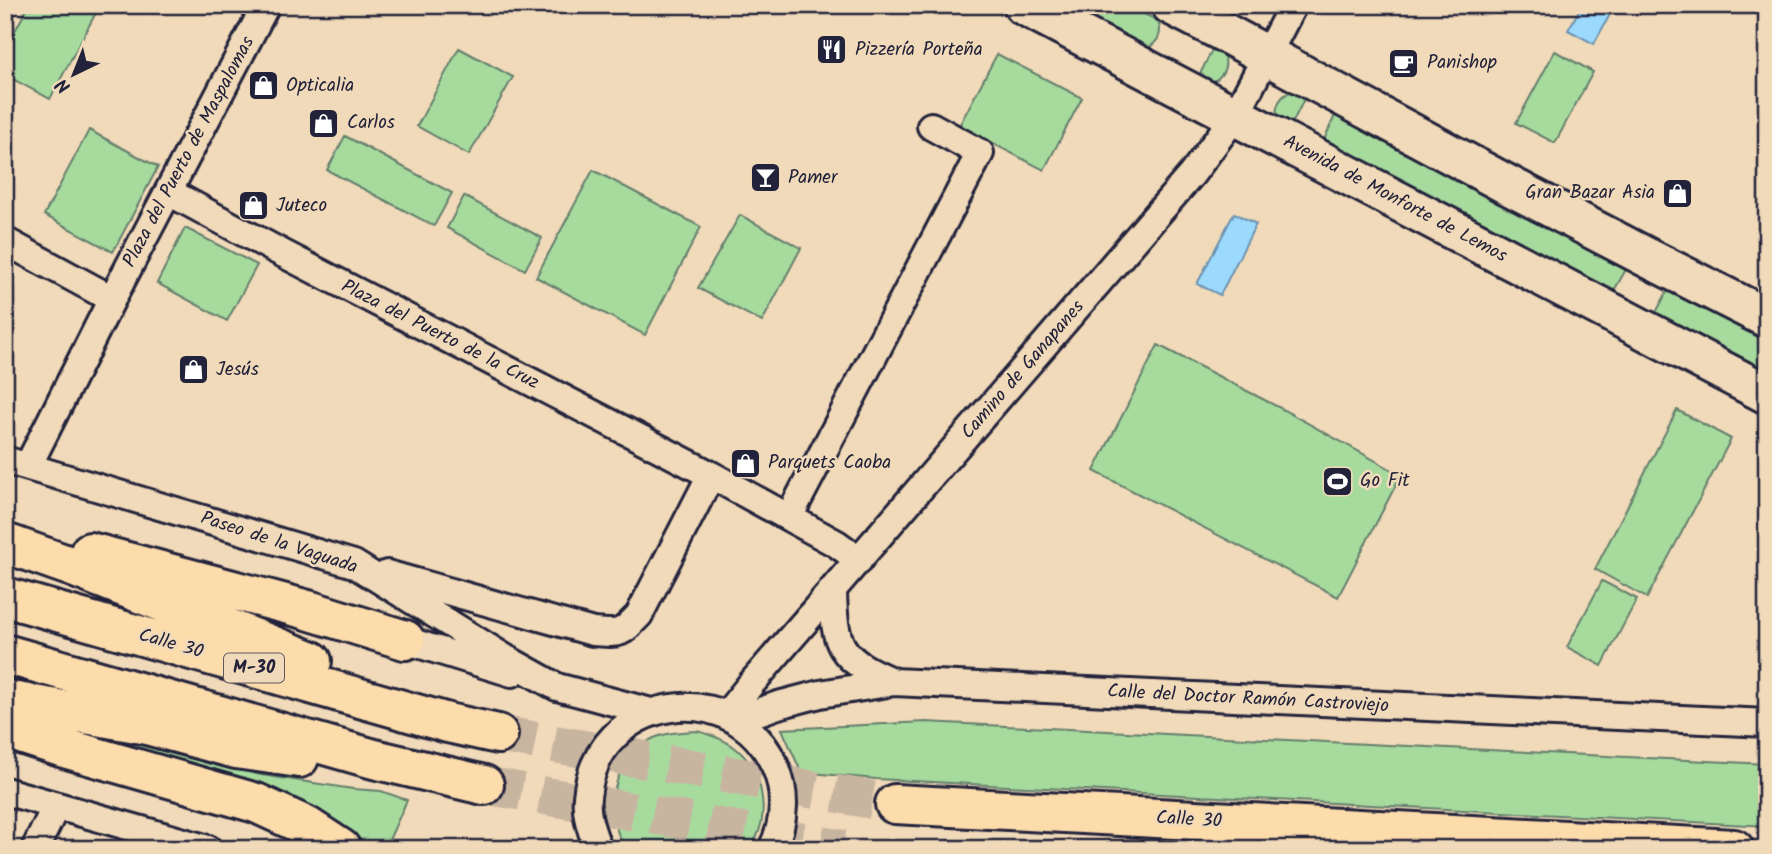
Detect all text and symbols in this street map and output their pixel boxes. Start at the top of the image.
street label: Plaza del Puerto de Maspalomas [115,31,263,273]
restaurant icon: Pizzería Porteña [815,33,849,67]
place label: Pizzería Porteña [855,35,983,65]
north arrow [38,38,108,108]
cafe icon: Panishop [1387,46,1421,80]
place label: Panishop [1427,48,1497,78]
shop icon: Opticalia [246,69,280,103]
text: N [49,70,78,100]
place label: Opticalia [286,71,354,101]
shop icon: Carlos [307,106,341,140]
place label: Carlos [347,108,395,138]
street label: Avenida de Monforte de Lemos [1278,127,1512,271]
bar icon: Pamer [748,161,782,195]
place label: Pamer [788,163,839,193]
shop icon: Gran Bazar Asia [1661,176,1695,210]
place label: Gran Bazar Asia [1525,178,1655,208]
shop icon: Juteco [236,189,270,223]
place label: Juteco [276,191,327,221]
street label: Plaza del Puerto de la Cruz [336,272,544,398]
street label: Camino de Ganapanes [954,294,1092,446]
shop icon: Jesús [176,353,210,387]
place label: Jesús [216,355,259,385]
shop icon: Parquets Caoba [728,446,762,480]
place label: Parquets Caoba [768,448,891,478]
sports icon: Go Fit [1320,464,1354,498]
place label: Go Fit [1360,466,1410,496]
street label: Paseo de la Vaguada [197,503,361,583]
street label: Calle 30 [135,620,207,668]
road number: M-30 [224,654,284,682]
street label: Calle del Doctor Ramón Castroviejo [1106,677,1390,721]
street label: Calle 30 [1155,803,1223,837]

